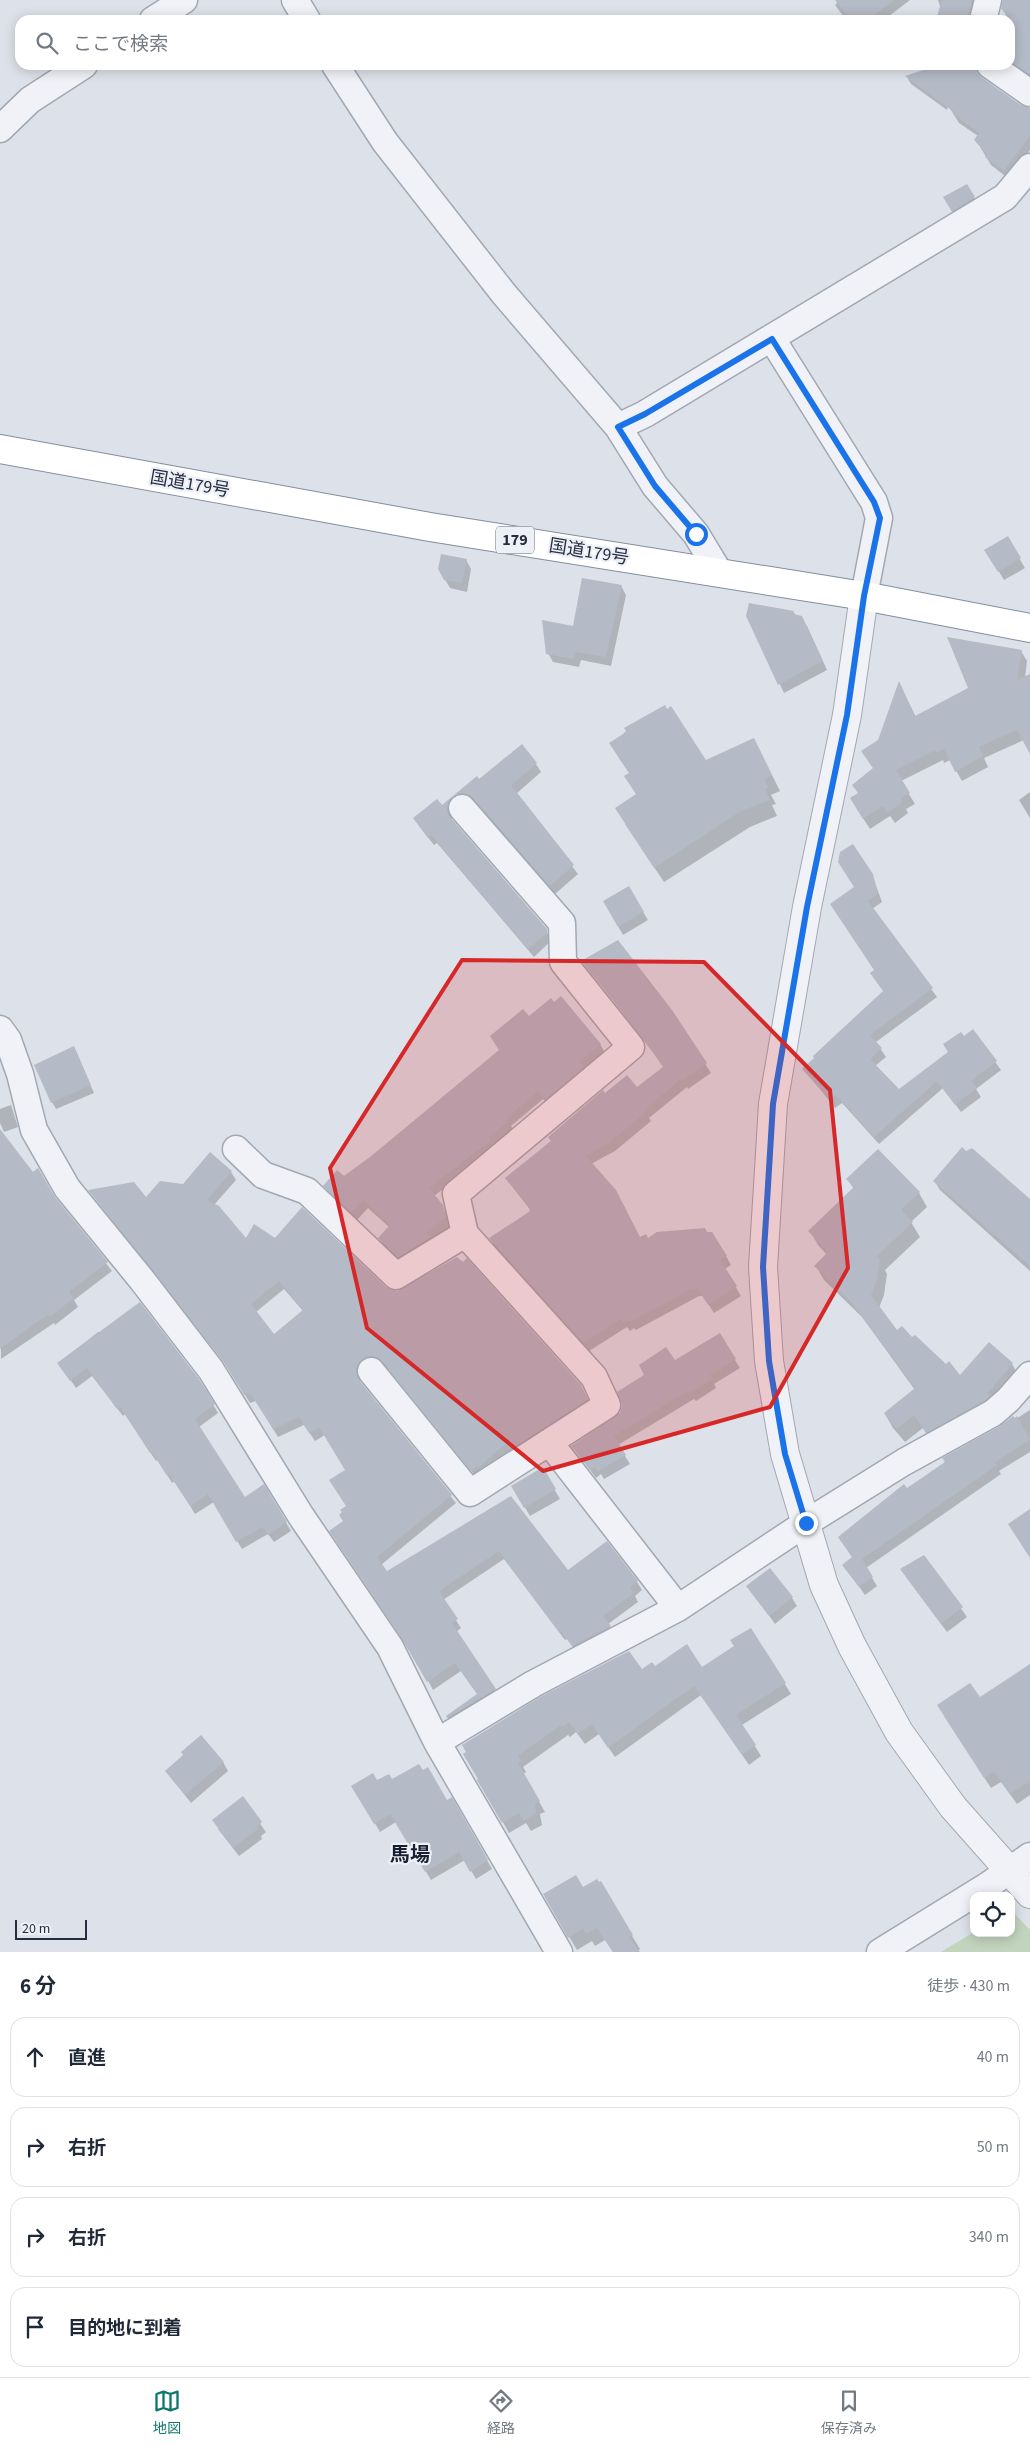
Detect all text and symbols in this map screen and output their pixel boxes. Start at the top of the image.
search box [15,15,1015,70]
icon: search [33,29,61,57]
text: ここで検索 [73,31,168,58]
street label: 国道179号 [148,465,232,503]
route start [685,523,708,546]
road number: 179 [496,526,534,554]
street label: 国道179号 [547,533,631,571]
route end [795,1512,818,1535]
district label: 馬場 [390,1841,430,1869]
map controls [970,1892,1015,1937]
button: locate [970,1892,1015,1937]
scale bar [15,1917,88,1940]
text: 20 m [22,1919,50,1939]
text: 6 分 [20,1971,56,2001]
text: 徒歩 · 430 m [927,1975,1010,1997]
icon: ahead [21,2043,49,2071]
text: 直進 [68,2045,106,2072]
text: 40 m [977,2046,1009,2068]
icon: right [21,2133,49,2161]
text: 右折 [68,2135,106,2162]
text: 50 m [977,2136,1009,2158]
icon: right [21,2223,49,2251]
text: 右折 [68,2225,106,2252]
text: 340 m [969,2226,1009,2248]
icon: arrive [21,2313,49,2341]
text: 目的地に到着 [68,2315,182,2342]
tab: 地図 [153,2387,181,2439]
tab: 経路 [487,2387,515,2439]
tab: 保存済み [821,2387,877,2439]

